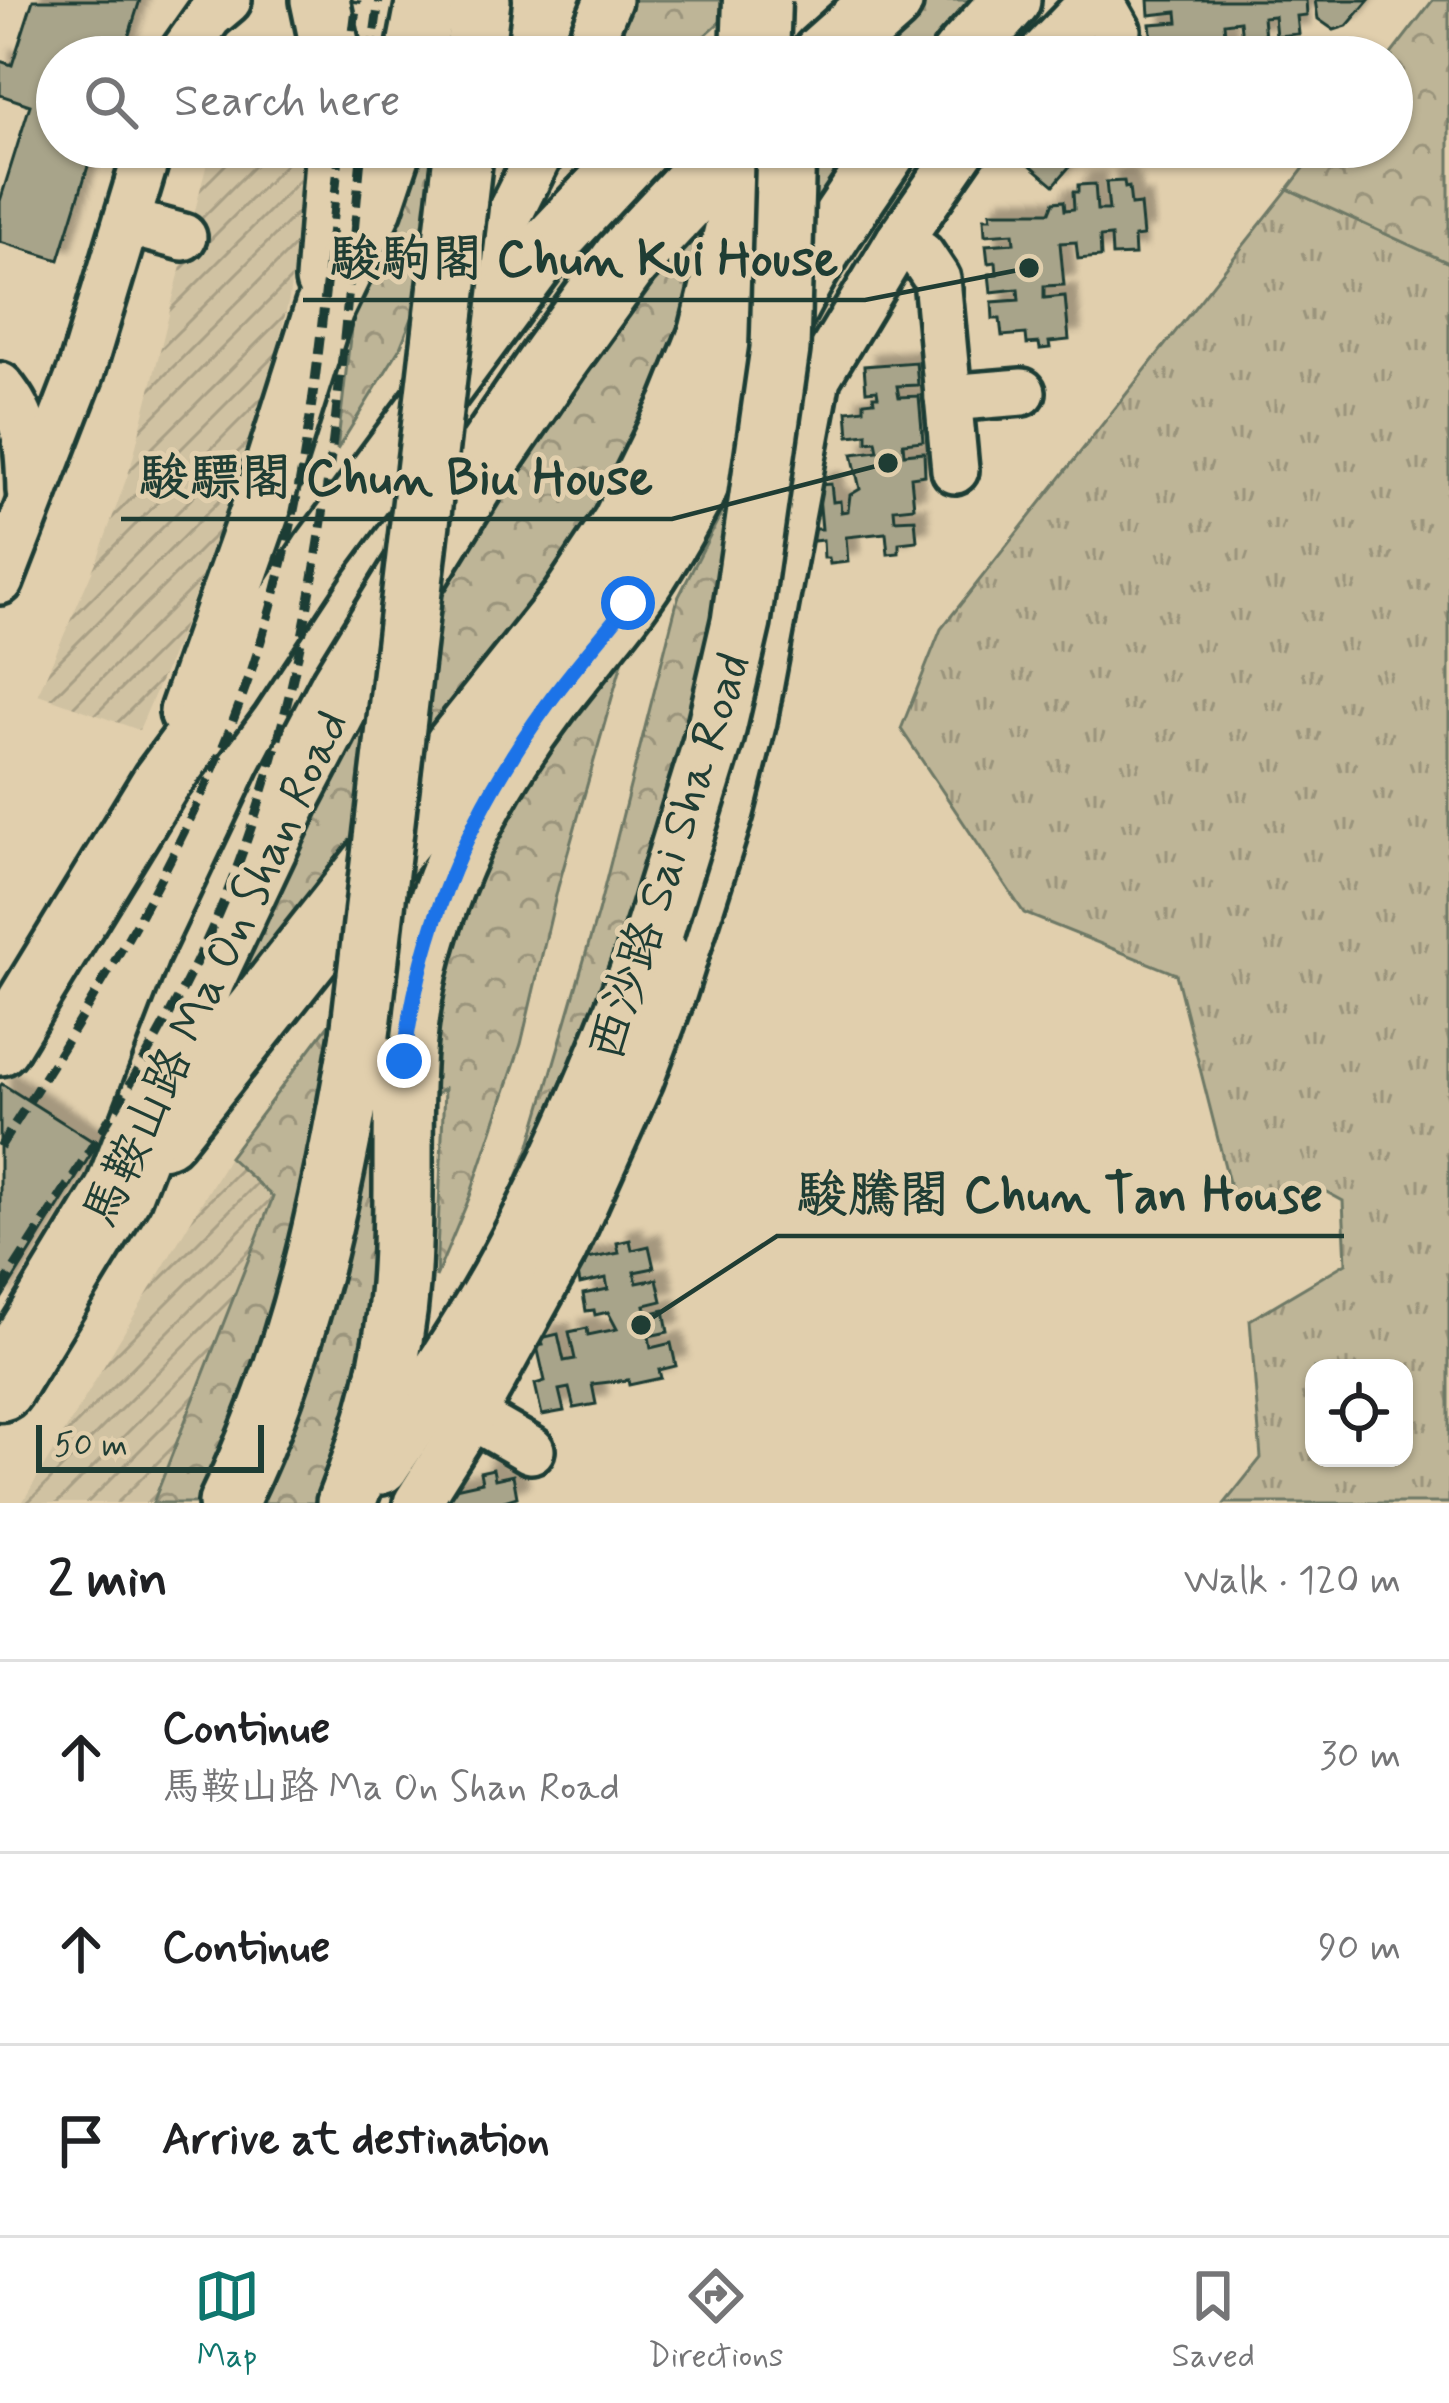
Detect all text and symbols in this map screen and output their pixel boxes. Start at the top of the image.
search box [36,36,1413,168]
icon: search [78,69,144,135]
text: Search here [174,73,401,132]
callout: 駿駒閣 Chun Kui House [303,213,865,300]
text: 駿駒閣 Chun Kui House [330,228,838,294]
callout: 駿驃閣 Chun Biu House [121,432,672,519]
text: 駿驃閣 Chun Biu House [139,447,653,513]
route start [601,576,655,630]
street label: 西沙路 Sai Sha Road [576,645,767,1069]
street label: 馬鞍山路 Ma On Shan Road [70,701,365,1238]
route end [377,1034,431,1088]
callout: 駿騰閣 Chun Tan House [777,1149,1344,1236]
text: 駿騰閣 Chun Tan House [797,1164,1323,1230]
map controls [1305,1359,1413,1467]
button: locate [1305,1359,1413,1467]
scale bar [36,1419,264,1472]
text: 50 m [54,1424,128,1468]
text: 2 min [48,1548,168,1614]
text: Walk · 120 m [1184,1556,1401,1607]
text: Continue [162,1700,330,1759]
icon: ahead [48,1724,114,1790]
text: 30 m [1319,1731,1401,1782]
text: 馬鞍山路 Ma On Shan Road [162,1763,620,1814]
icon: ahead [48,1916,114,1982]
text: Continue [162,1919,330,1978]
text: 90 m [1318,1923,1401,1974]
icon: arrive [48,2108,114,2174]
text: Arrive at destination [162,2111,550,2170]
tab: Map [194,2263,260,2379]
tab: Directions [648,2263,784,2379]
tab: Saved [1172,2263,1255,2379]

